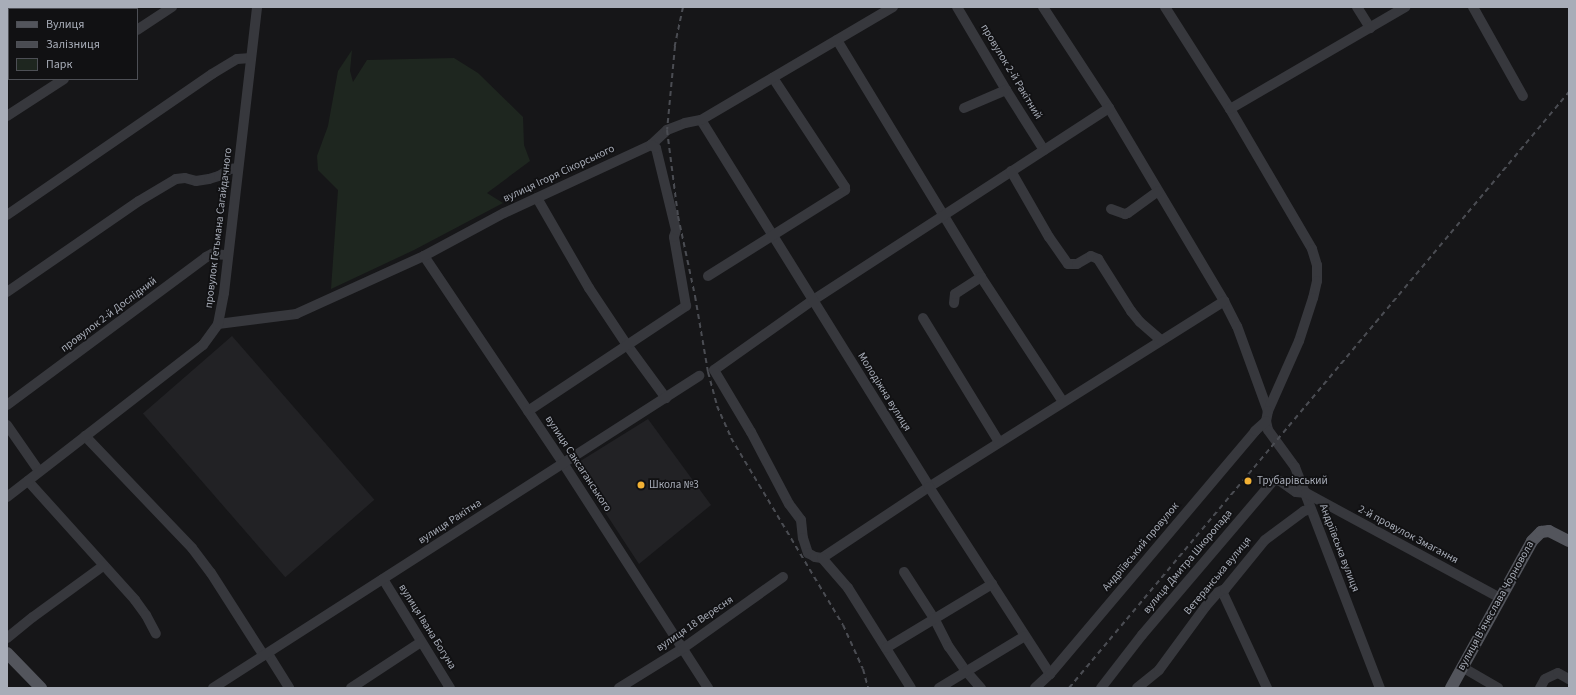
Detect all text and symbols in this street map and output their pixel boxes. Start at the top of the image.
legend [8,8,138,80]
text: Вулиця [46,16,84,33]
street label: провулок 2-й Ракітний [977,22,1045,122]
text: Залізниця [46,36,100,53]
text: Парк [46,56,72,73]
street label: вулиця Ігоря Сікорського [501,142,617,206]
street label: провулок Гетьмана Сагайдачного [203,147,235,309]
street label: провулок 2-й Дослідний [58,275,160,355]
street label: Молодіжна вулиця [854,350,914,434]
street label: вулиця Саксаганського [542,414,614,514]
place label: Трубарівський [1257,474,1328,488]
marker: Трубарівський [1242,475,1254,487]
place label: Школа №3 [649,478,699,492]
marker: Школа №3 [636,480,646,490]
street label: вулиця Ракітна [416,497,484,547]
street label: Андріївський провулок [1100,500,1182,594]
street label: Андріївська вулиця [1316,502,1362,594]
street label: 2-й провулок Змагання [1356,503,1460,567]
street label: вулиця Дмитра Шкоропада [1141,507,1235,617]
street label: Ветеранська вулиця [1182,534,1254,618]
street label: вулиця В'ячеслава Чорновола [1455,539,1537,673]
street label: вулиця Івана Богуна [395,582,459,672]
street label: вулиця 18 Вересня [654,593,736,655]

